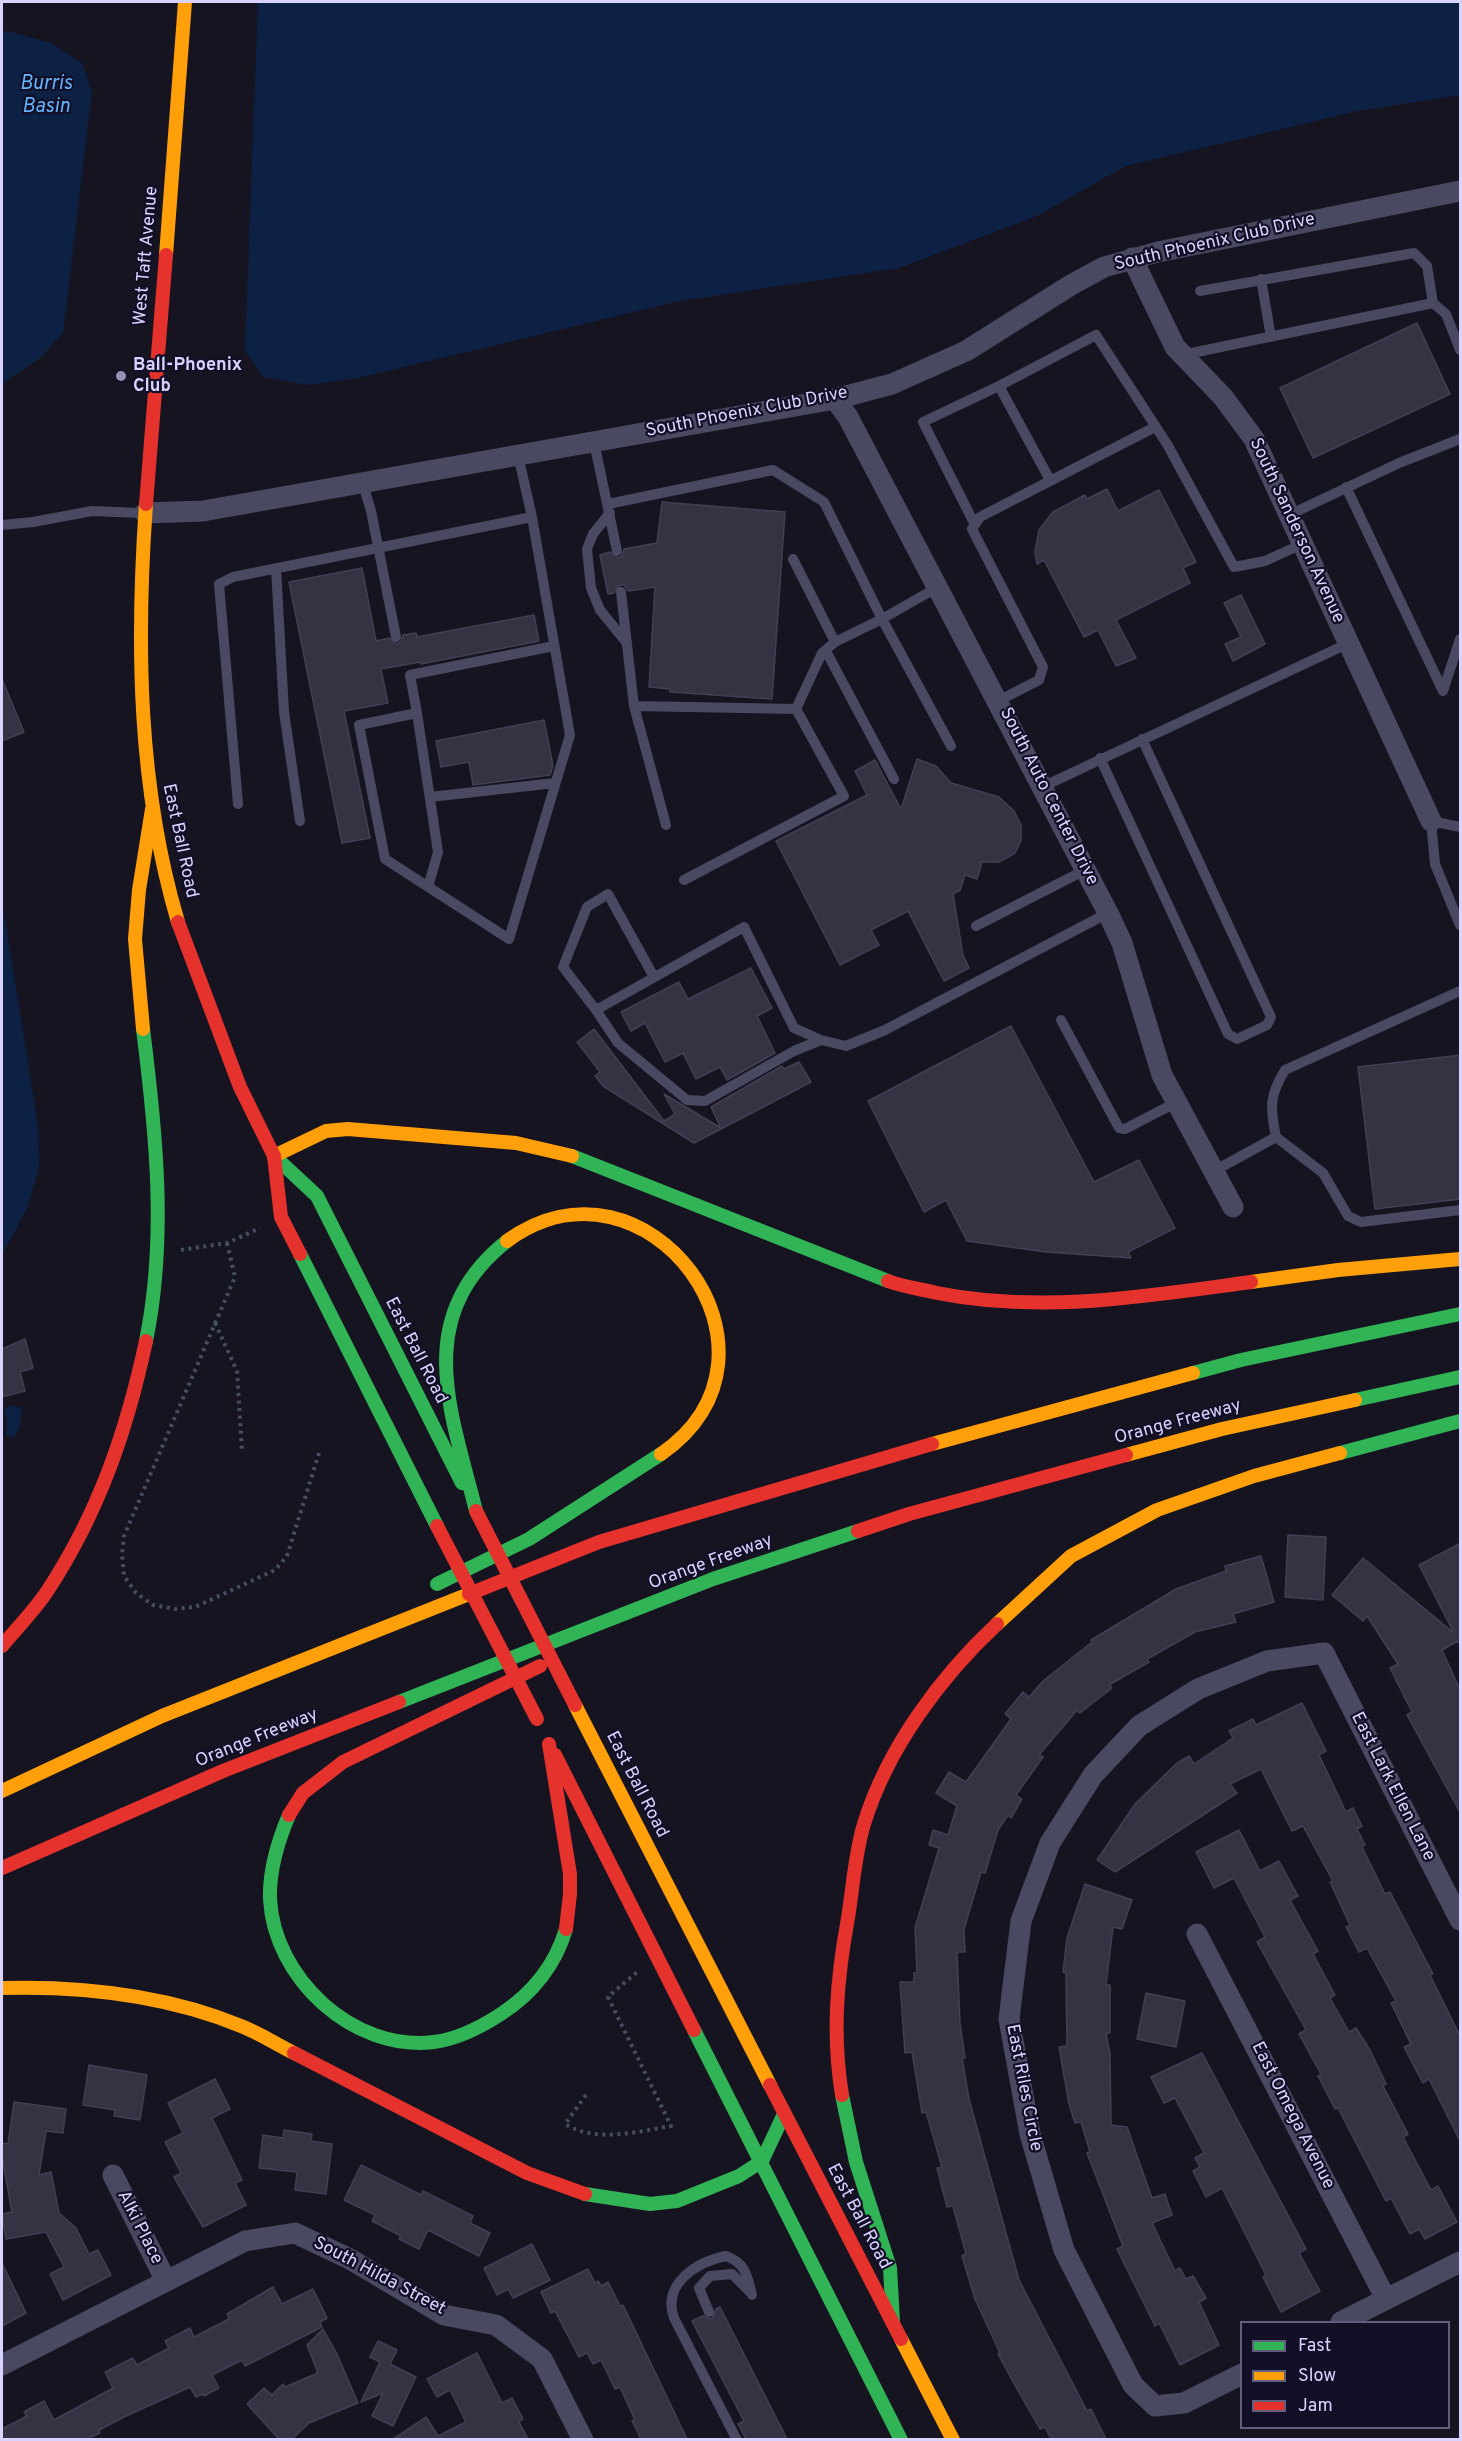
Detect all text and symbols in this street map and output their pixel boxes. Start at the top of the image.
water label: Burris Basin [20,73,72,120]
street label: West Taft Avenue [130,185,164,327]
street label: South Phoenix Club Drive [1113,209,1317,277]
place label: Ball-Phoenix Club [133,355,242,398]
marker: Ball-Phoenix Club [114,369,128,383]
street label: South Phoenix Club Drive [644,383,850,443]
street label: South Sanderson Avenue [1244,435,1348,627]
street label: South Auto Center Drive [994,705,1102,889]
street label: East Ball Road [156,782,202,900]
street label: East Ball Road [379,1294,451,1408]
street label: Orange Freeway [1112,1396,1244,1450]
street label: Orange Freeway [646,1531,776,1595]
street label: Orange Freeway [193,1705,321,1773]
street label: East Lark Ellen Lane [1345,1709,1439,1865]
street label: East Ball Road [600,1728,672,1842]
street label: East Riles Circle [1000,2023,1046,2153]
street label: East Omega Avenue [1246,2039,1338,2193]
street label: East Ball Road [821,2161,895,2273]
street label: Alki Place [111,2187,167,2269]
street label: South Hilda Street [309,2233,449,2321]
legend [1240,2321,1450,2429]
text: Fast [1298,2335,1331,2358]
text: Slow [1298,2365,1336,2388]
text: Jam [1298,2395,1333,2418]

